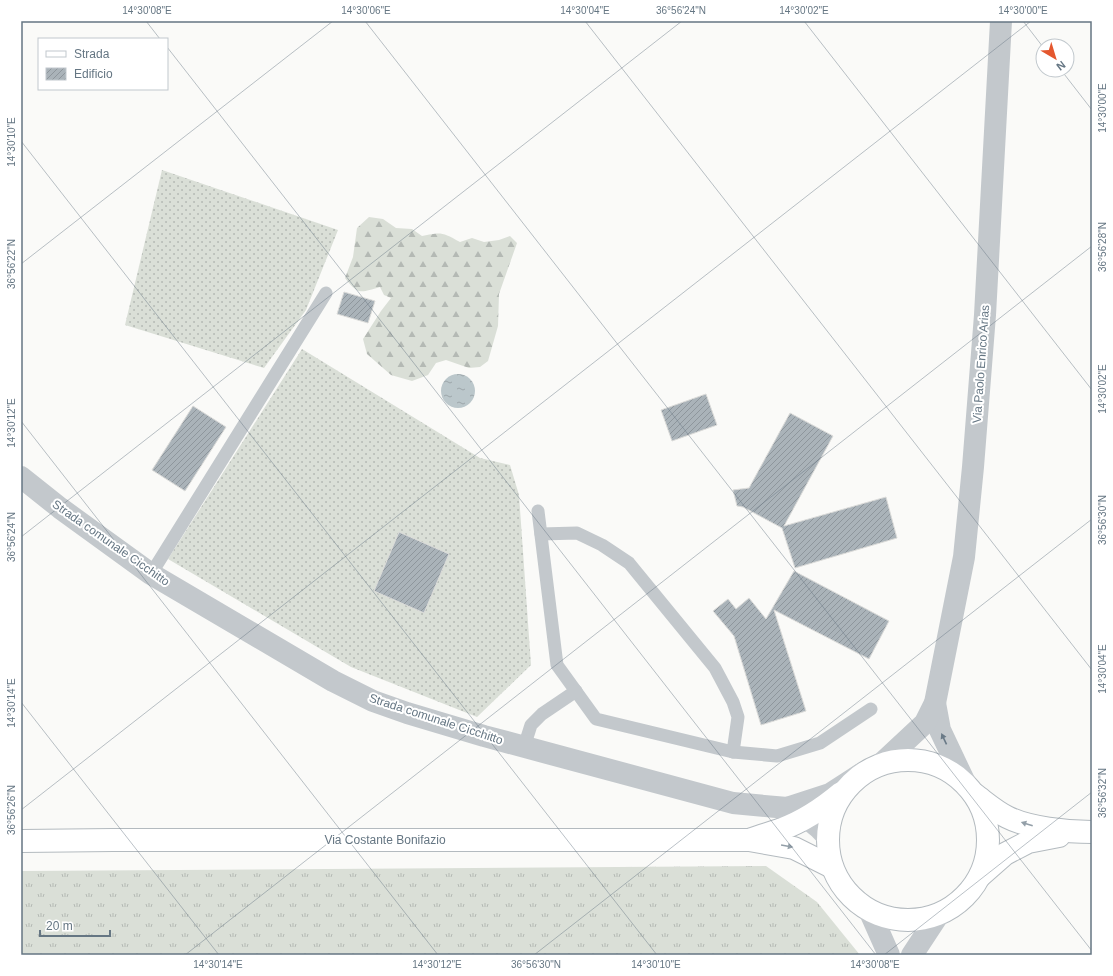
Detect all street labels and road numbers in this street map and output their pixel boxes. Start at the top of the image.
street label: Via Paolo Enrico Arias [970,304,992,424]
street label: Strada comunale Cicchitto [50,497,173,589]
street label: Strada comunale Cicchitto [367,691,505,747]
street label: Via Costante Bonifazio [324,833,446,847]

